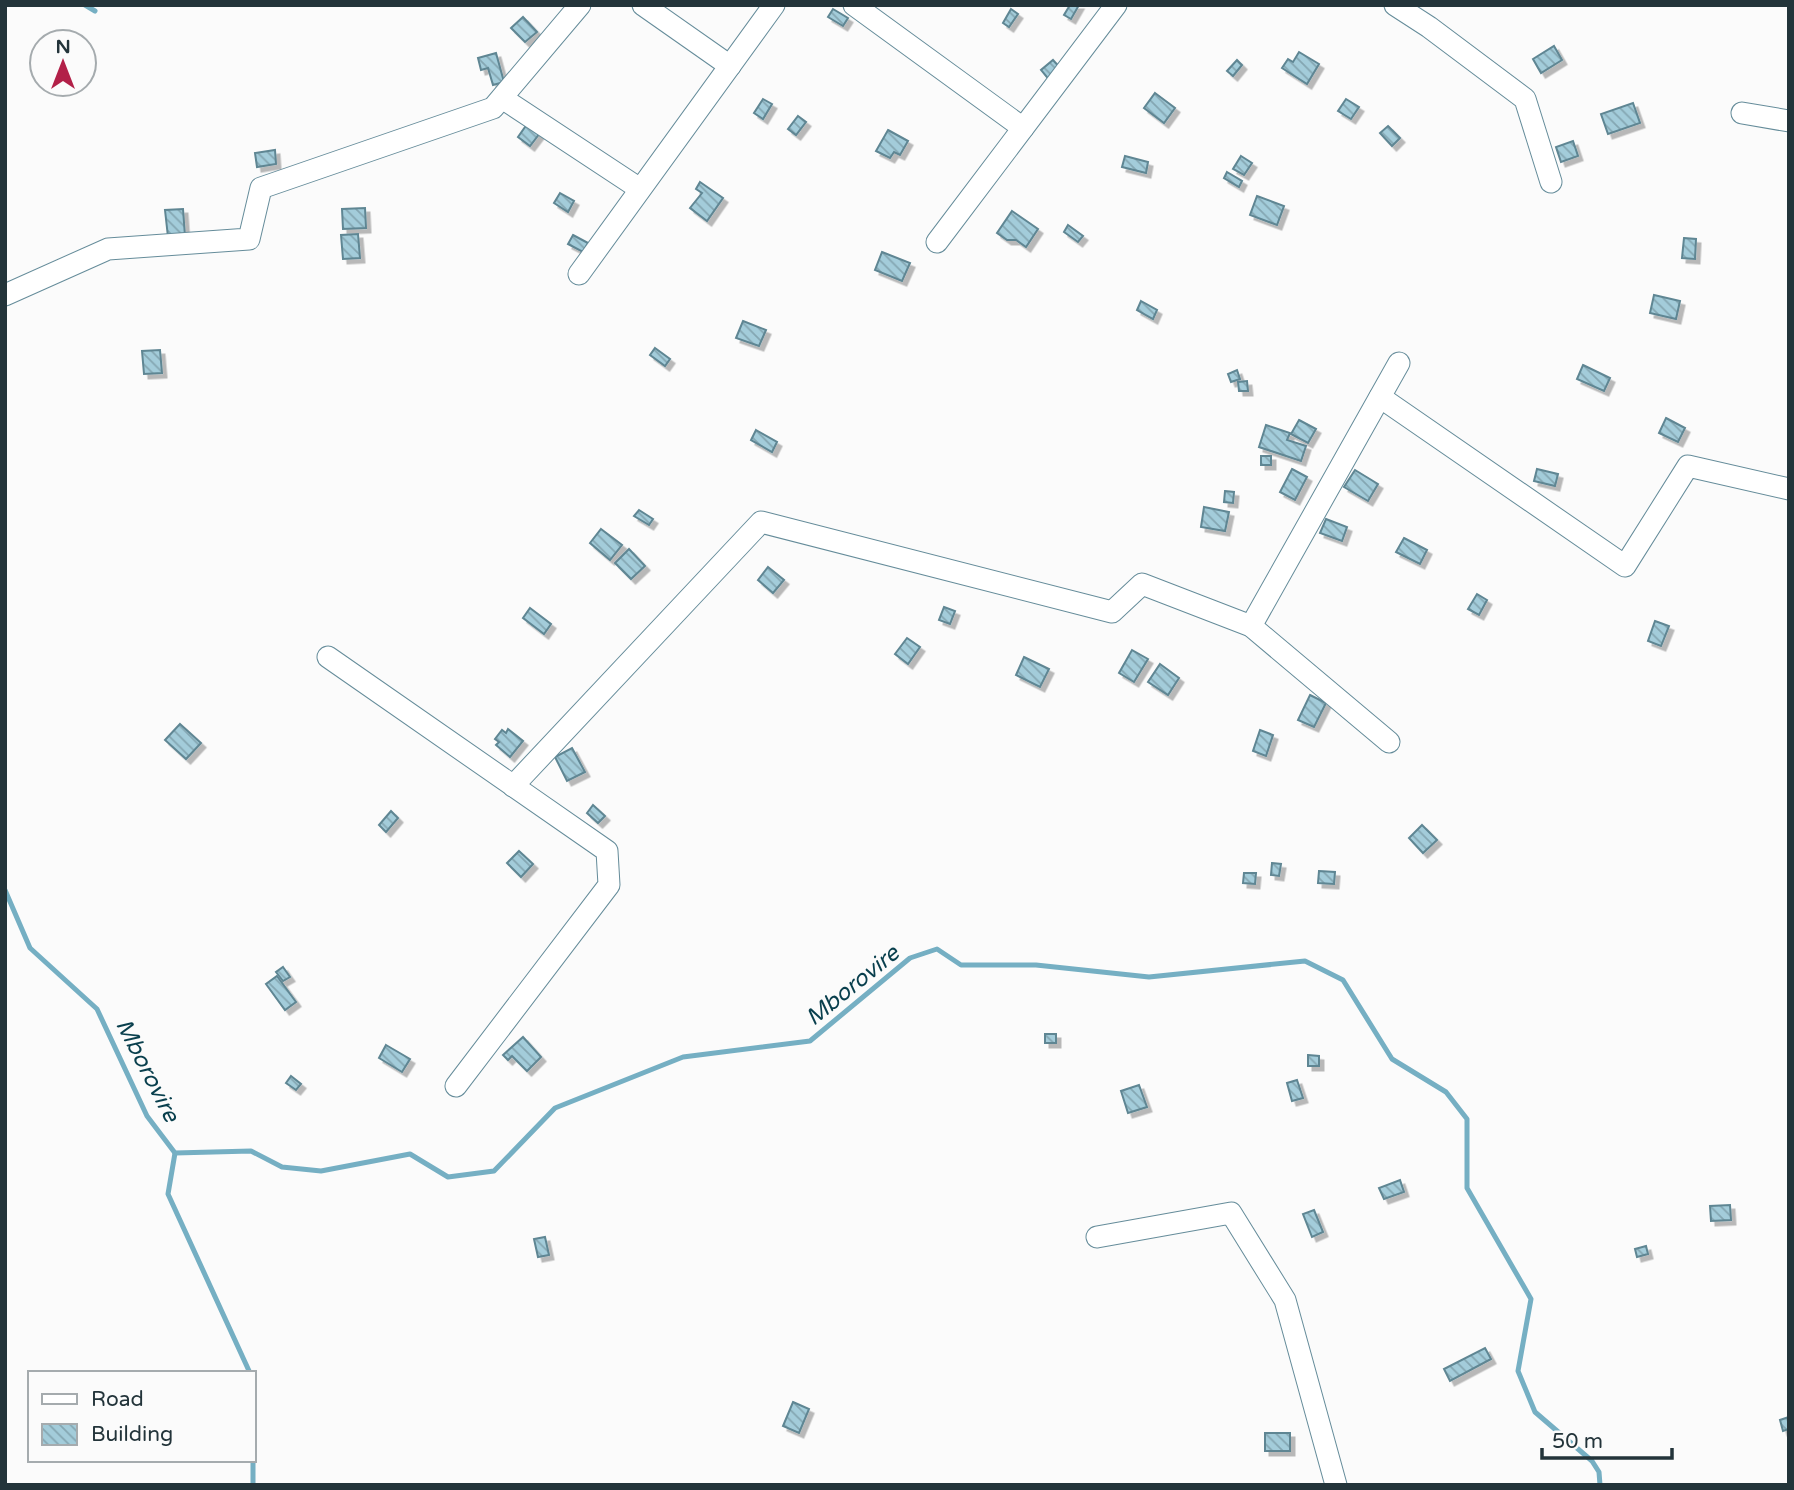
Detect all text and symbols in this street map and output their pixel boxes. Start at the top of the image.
north arrow [28,28,98,98]
text: N [55,36,71,58]
water label: Mborovire [800,938,907,1032]
water label: Mborovire [109,1014,186,1129]
legend [28,1371,256,1462]
text: Road [91,1387,144,1412]
scale bar [1542,1416,1672,1460]
text: Building [91,1422,173,1447]
text: 50 m [1552,1429,1603,1454]

